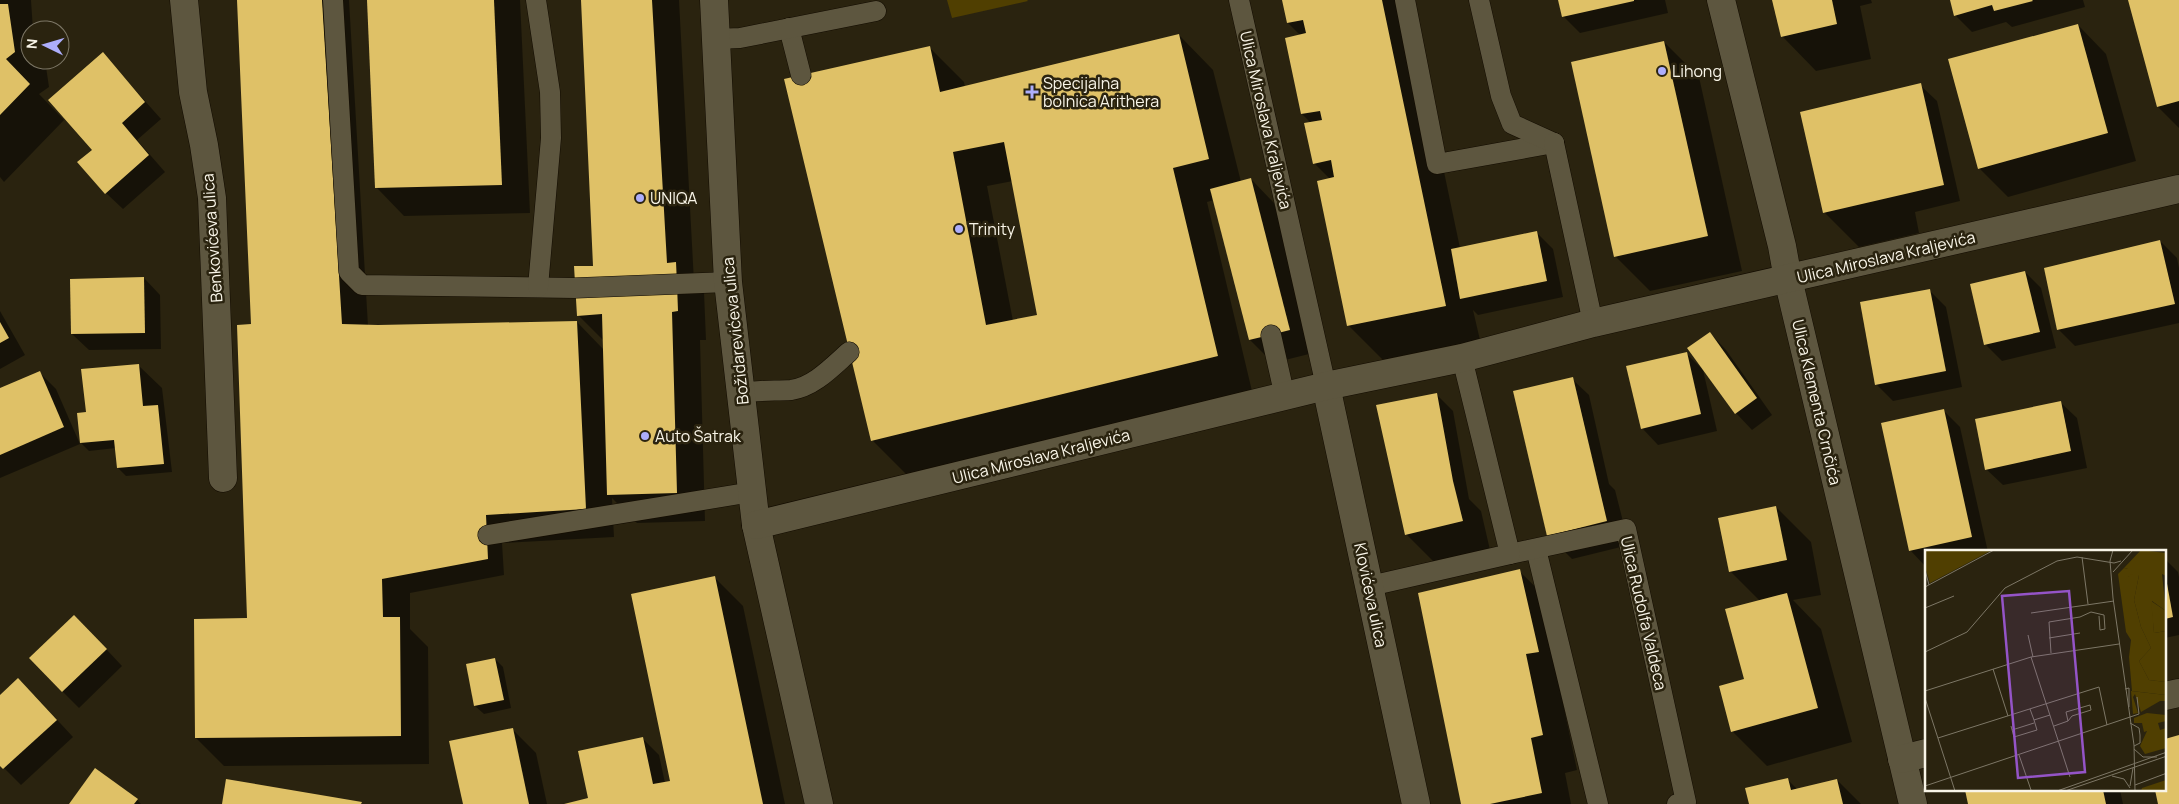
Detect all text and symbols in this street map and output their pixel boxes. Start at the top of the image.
north arrow [20,20,70,70]
street label: Ulica Miroslava Kraljevića [1235,29,1297,211]
text: N [22,38,41,50]
place label: Lihong [1672,60,1722,82]
marker: Lihong [1656,65,1668,77]
place label: Specijalna bolnica Arithera [1043,72,1159,112]
marker: Specijalna bolnica Arithera [1025,85,1039,99]
street label: Benkovićeva ulica [197,173,227,303]
place label: UNIQA [650,187,697,209]
marker: UNIQA [634,192,646,204]
place label: Trinity [969,218,1016,240]
marker: Trinity [953,223,965,235]
street label: Ulica Miroslava Kraljevića [1795,226,1977,288]
street label: Božidarevićeva ulica [716,256,754,406]
street label: Ulica Klementa Crnčića [1787,317,1847,487]
street label: Ulica Miroslava Kraljevića [950,423,1132,489]
place label: Auto Šatrak [655,425,742,447]
marker: Auto Šatrak [639,430,651,442]
street label: Ulica Rudolfa Valdeca [1616,534,1672,692]
street label: Klovićeva ulica [1349,541,1393,649]
inset map [1925,550,2166,792]

